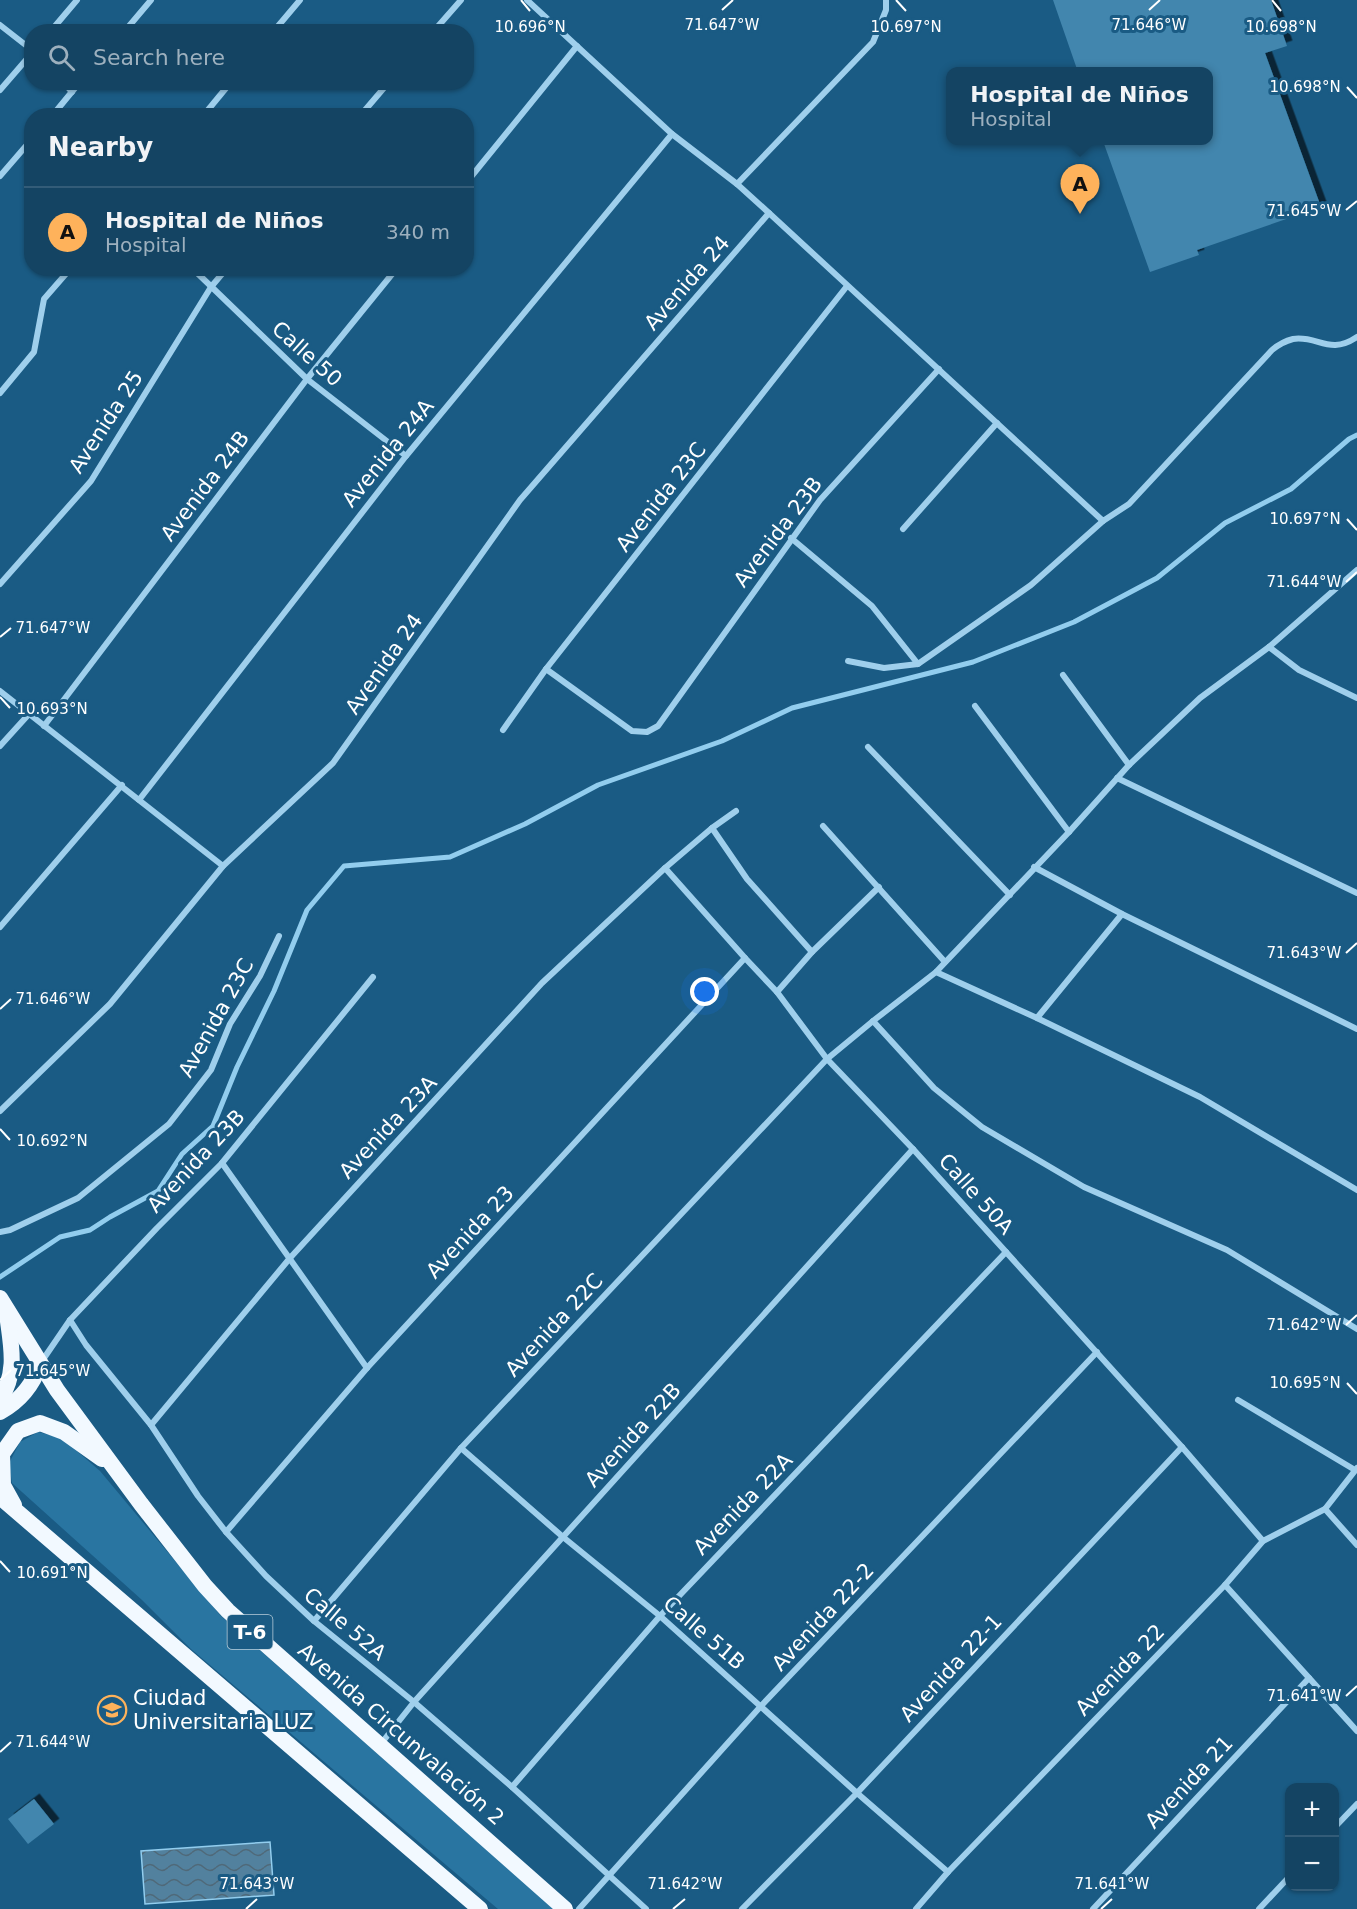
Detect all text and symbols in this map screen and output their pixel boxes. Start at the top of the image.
text: 71.647°W [685,16,760,34]
text: 71.646°W [1112,16,1187,34]
text: 10.696°N [494,18,566,36]
text: 10.697°N [870,18,942,36]
text: 10.698°N [1245,18,1317,36]
search box [24,24,474,90]
icon: search [45,41,78,74]
text: Search here [93,45,225,70]
popup [946,67,1213,145]
text: 10.698°N [1269,78,1341,96]
text: Hospital de Niños [970,82,1189,107]
text: Hospital [970,107,1052,131]
text: Nearby [48,132,153,162]
pin: A [1060,164,1100,214]
text: 71.645°W [1267,202,1342,220]
text: Hospital de Niños [105,208,324,233]
text: A [60,220,75,244]
text: 340 m [386,220,450,244]
street label: Avenida 24 [639,231,735,335]
text: Hospital [105,233,187,257]
street label: Calle 50 [267,316,347,392]
street label: Avenida 25 [64,366,148,478]
street label: Avenida 24A [337,394,439,512]
street label: Avenida 24B [156,426,254,546]
street label: Avenida 23C [611,438,711,556]
street label: Avenida 23B [729,472,827,592]
text: 10.697°N [1269,510,1341,528]
text: 71.644°W [1267,573,1342,591]
street label: Avenida 24 [341,609,427,719]
text: 71.647°W [16,619,91,637]
text: 10.693°N [16,700,88,718]
text: 71.643°W [1267,944,1342,962]
street label: Avenida 23C [174,955,258,1081]
your location [690,977,719,1006]
text: 71.646°W [16,990,91,1008]
street label: Avenida 23A [334,1070,442,1183]
street label: Avenida 23B [142,1105,250,1217]
text: 10.692°N [16,1132,88,1150]
street label: Calle 50A [934,1149,1019,1240]
street label: Avenida 23 [421,1181,519,1283]
street label: Avenida 22C [500,1269,608,1381]
text: 71.642°W [1267,1316,1342,1334]
text: 71.645°W [16,1362,91,1380]
text: 10.695°N [1269,1374,1341,1392]
street label: Avenida 22B [580,1378,686,1492]
street label: Avenida 22A [689,1448,798,1560]
street label: Avenida 22-2 [767,1558,879,1676]
text: 10.691°N [16,1564,88,1582]
street label: Calle 52A [299,1583,391,1666]
street label: Calle 51B [658,1591,750,1675]
street label: Avenida 22-1 [895,1609,1007,1727]
road number: T-6 [228,1615,272,1649]
street label: Avenida 22 [1071,1619,1169,1721]
street label: Avenida Circunvalación 2 [293,1638,509,1830]
place label: Ciudad Universitaria LUZ [133,1686,313,1734]
text: 71.641°W [1267,1687,1342,1705]
school or university icon: Ciudad Universitaria LUZ [96,1694,128,1726]
street label: Avenida 21 [1140,1731,1238,1833]
text: 71.644°W [16,1733,91,1751]
map controls [1285,1783,1339,1891]
button: + [1285,1783,1339,1837]
button: − [1285,1837,1339,1891]
text: 71.643°W [220,1875,295,1893]
text: 71.642°W [648,1875,723,1893]
text: 71.641°W [1075,1875,1150,1893]

